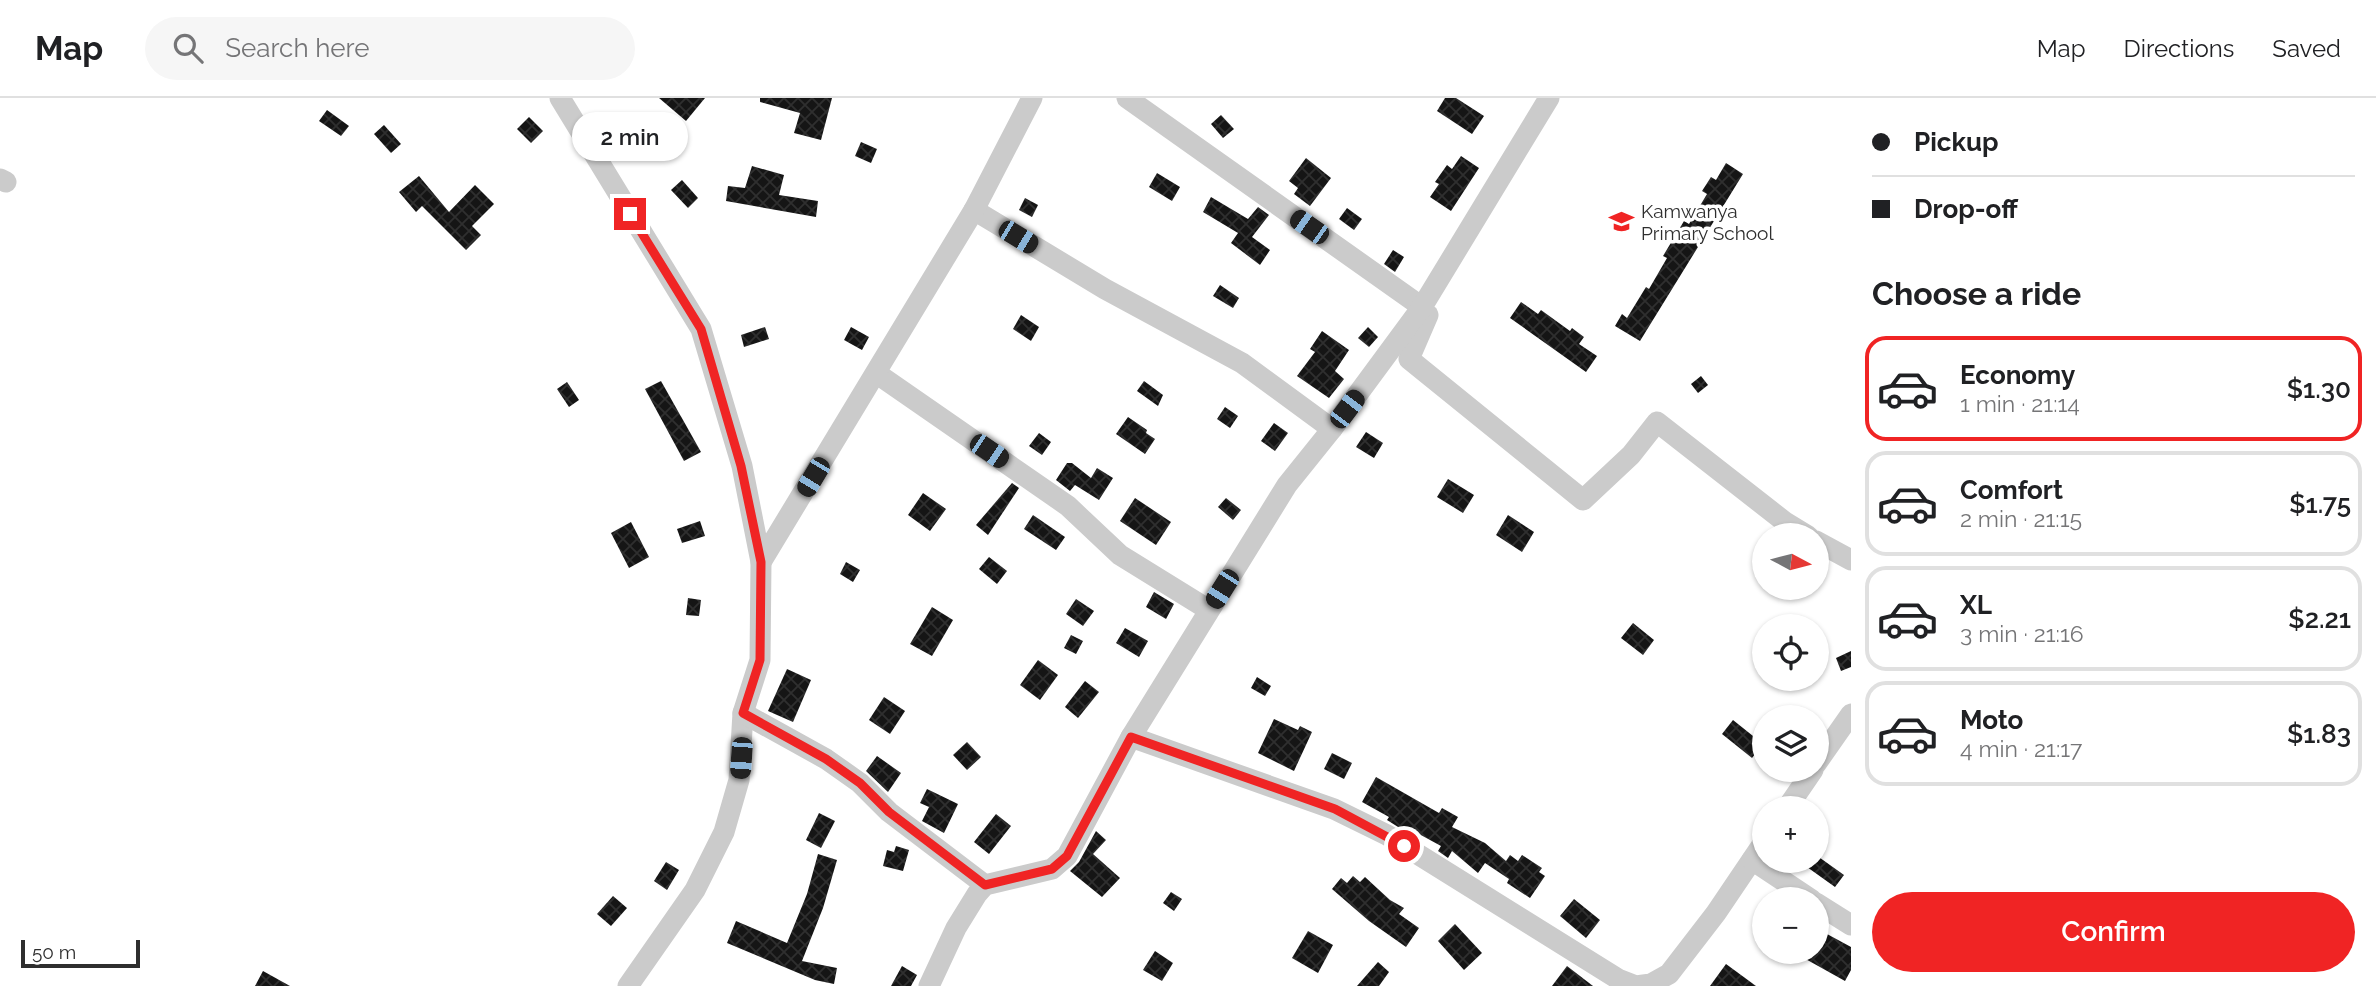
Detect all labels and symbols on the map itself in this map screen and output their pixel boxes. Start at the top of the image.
callout: 2 min [572,113,688,162]
route end [614,198,646,230]
place label: Kamwanya Primary School [1641,200,1774,244]
car [1286,206,1333,248]
school or university icon: Kamwanya Primary School [1607,208,1635,236]
car [995,217,1042,257]
car [1326,386,1369,432]
car [966,431,1013,471]
car [794,454,833,500]
north arrow [1752,523,1829,600]
car [1202,566,1243,612]
car [730,736,753,780]
route start [1388,830,1420,862]
scale bar [21,937,140,969]

